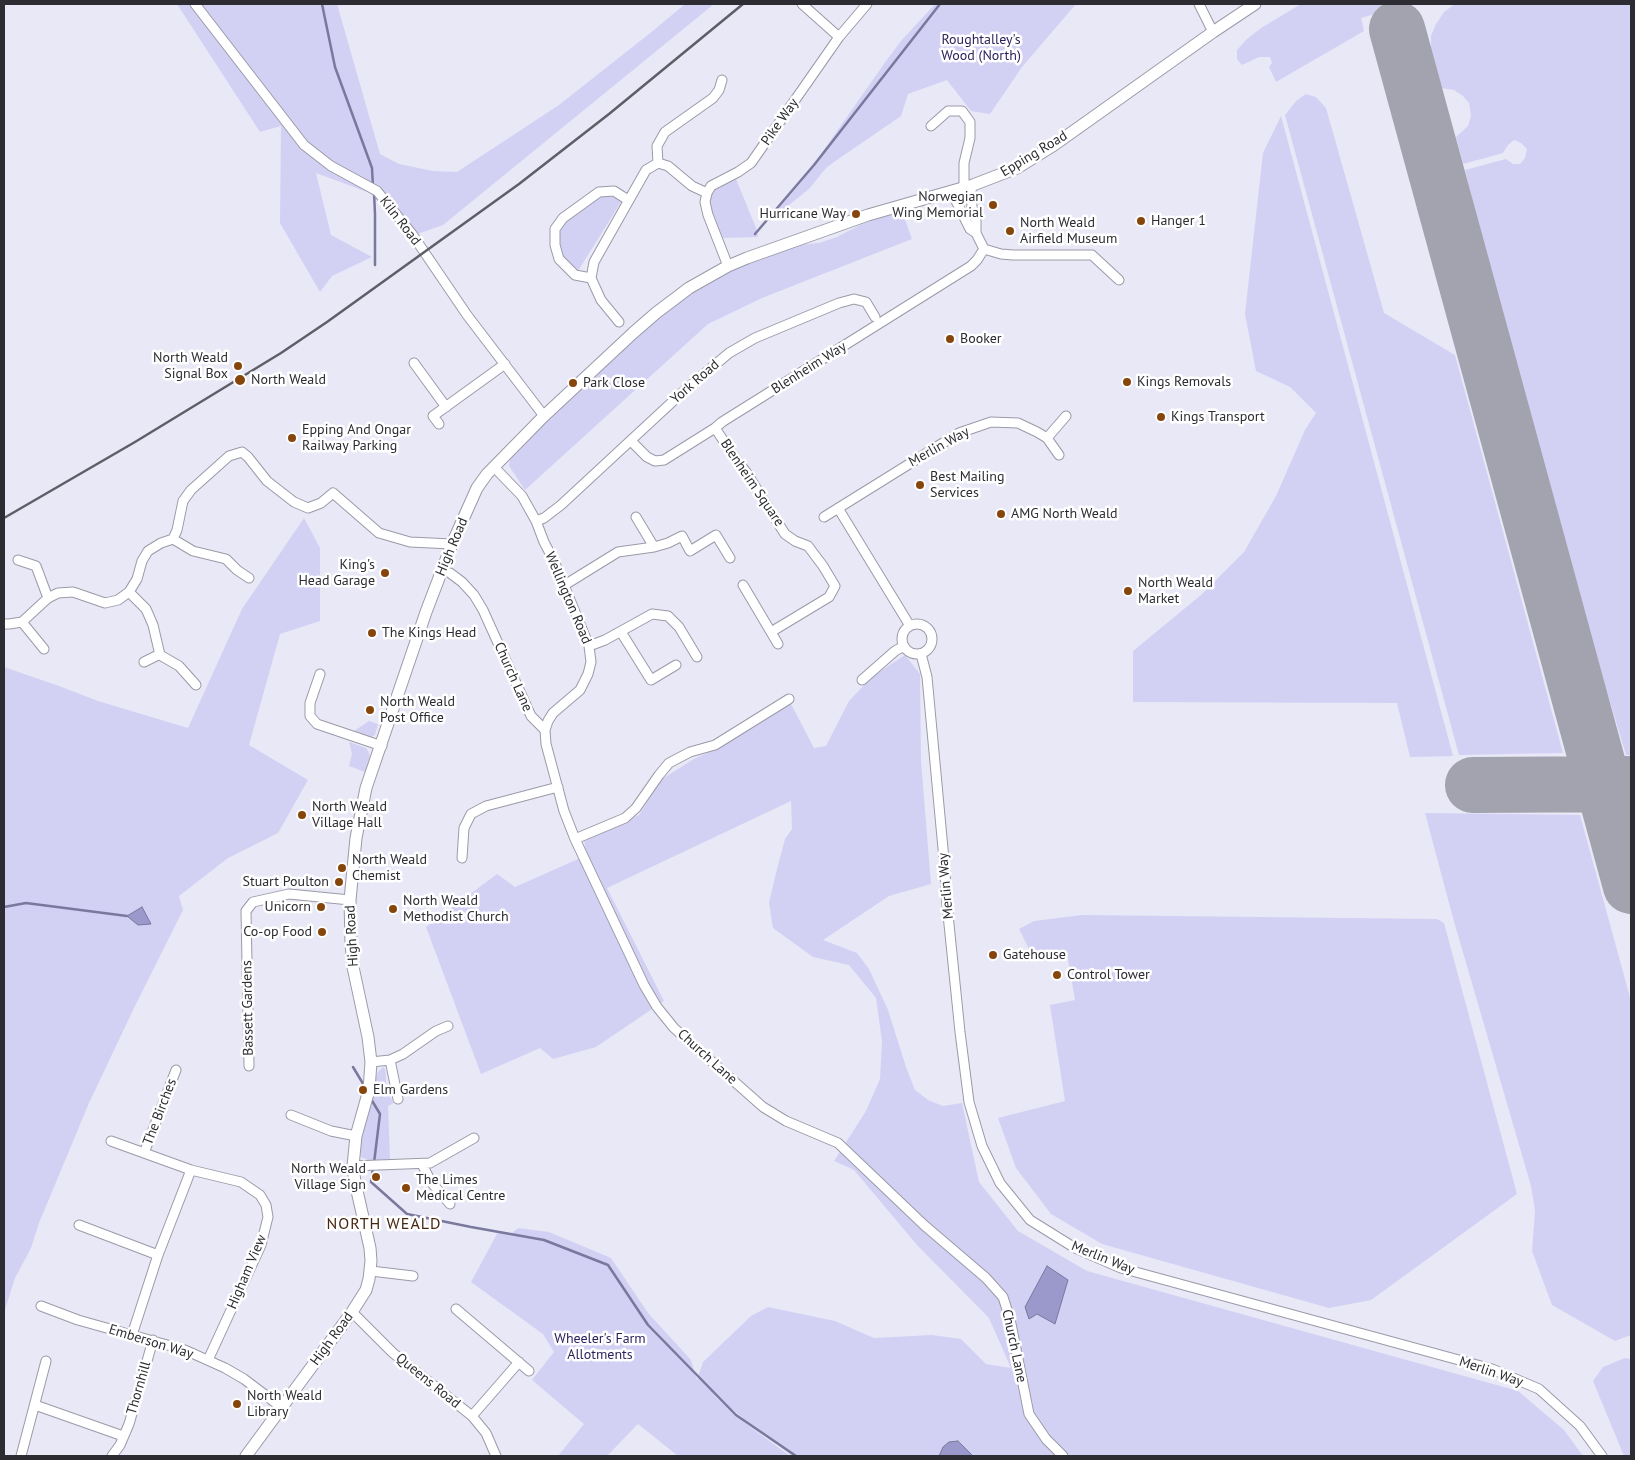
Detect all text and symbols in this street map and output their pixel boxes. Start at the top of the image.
park label: Roughtalley's Wood (North) [941,32,1021,64]
street label: Pike Way [758,95,802,149]
street label: Epping Road [998,127,1070,181]
place label: Norwegian Wing Memorial [892,189,983,222]
street label: Kiln Road [376,193,424,249]
marker: Norwegian Wing Memorial [987,199,999,211]
place label: Hurricane Way [760,206,846,222]
marker: Hurricane Way [850,208,862,220]
place label: Hanger 1 [1151,213,1206,229]
place label: North Weald Airfield Museum [1020,215,1117,248]
marker: Hanger 1 [1135,215,1147,227]
marker: North Weald Airfield Museum [1004,225,1016,237]
place label: Booker [960,331,1002,347]
marker: Booker [944,333,956,345]
street label: Blenheim Way [768,338,850,398]
place label: North Weald Signal Box [153,350,228,382]
street label: York Road [667,356,723,408]
marker: North Weald Signal Box [232,360,244,372]
place label: North Weald [251,372,326,388]
marker: North Weald [233,373,247,387]
place label: Kings Removals [1137,374,1231,390]
place label: Park Close [583,375,645,391]
marker: Kings Removals [1121,376,1133,388]
marker: Park Close [567,377,579,389]
place label: Kings Transport [1171,409,1265,425]
marker: Kings Transport [1155,411,1167,423]
place label: Epping And Ongar Railway Parking [302,422,411,454]
street label: Merlin Way [906,423,972,471]
marker: Epping And Ongar Railway Parking [286,432,298,444]
street label: Blenheim Square [717,436,787,530]
place label: Best Mailing Services [930,469,1004,502]
marker: Best Mailing Services [914,479,926,491]
place label: AMG North Weald [1011,506,1117,522]
marker: AMG North Weald [995,508,1007,520]
street label: High Road [432,515,472,579]
street label: Wellington Road [541,549,595,647]
place label: King's Head Garage [298,557,375,590]
marker: King's Head Garage [379,567,391,579]
place label: North Weald Market [1138,575,1213,608]
marker: North Weald Market [1122,585,1134,597]
place label: The Kings Head [382,625,476,641]
marker: The Kings Head [366,627,378,639]
street label: Church Lane [490,640,536,714]
place label: North Weald Post Office [380,694,455,726]
marker: North Weald Post Office [364,704,376,716]
place label: North Weald Village Hall [312,799,387,832]
marker: North Weald Village Hall [296,809,308,821]
place label: North Weald Chemist [352,852,427,884]
street label: Merlin Way [935,852,957,920]
marker: North Weald Chemist [336,862,348,874]
place label: Stuart Poulton [242,874,329,890]
marker: Stuart Poulton [333,876,345,888]
place label: North Weald Methodist Church [403,893,509,926]
place label: Unicorn [265,899,311,915]
marker: Unicorn [315,901,327,913]
marker: North Weald Methodist Church [387,903,399,915]
street label: High Road [342,905,362,967]
place label: Co-op Food [243,924,312,940]
marker: Co-op Food [316,926,328,938]
place label: Gatehouse [1003,947,1066,963]
marker: Gatehouse [987,949,999,961]
street label: Bassett Gardens [239,960,257,1056]
place label: Control Tower [1067,967,1150,983]
marker: Control Tower [1051,969,1063,981]
street label: Church Lane [674,1026,740,1088]
street label: The Birches [140,1076,180,1148]
place label: Elm Gardens [373,1082,448,1098]
marker: Elm Gardens [357,1084,369,1096]
place label: North Weald Village Sign [291,1161,366,1194]
marker: North Weald Village Sign [370,1171,382,1183]
place label: The Limes Medical Centre [416,1172,505,1204]
marker: The Limes Medical Centre [400,1182,412,1194]
district label: NORTH WEALD [325,1214,443,1234]
street label: Higham View [224,1232,270,1312]
street label: Merlin Way [1069,1238,1137,1278]
street label: Church Lane [998,1308,1030,1384]
street label: High Road [307,1309,357,1369]
street label: Emberson Way [107,1321,195,1363]
park label: Wheeler's Farm Allotments [554,1331,646,1364]
street label: Queens Road [392,1350,464,1412]
street label: Merlin Way [1457,1353,1525,1391]
street label: Thornhill [123,1359,155,1417]
place label: North Weald Library [247,1388,322,1420]
marker: North Weald Library [231,1398,243,1410]

